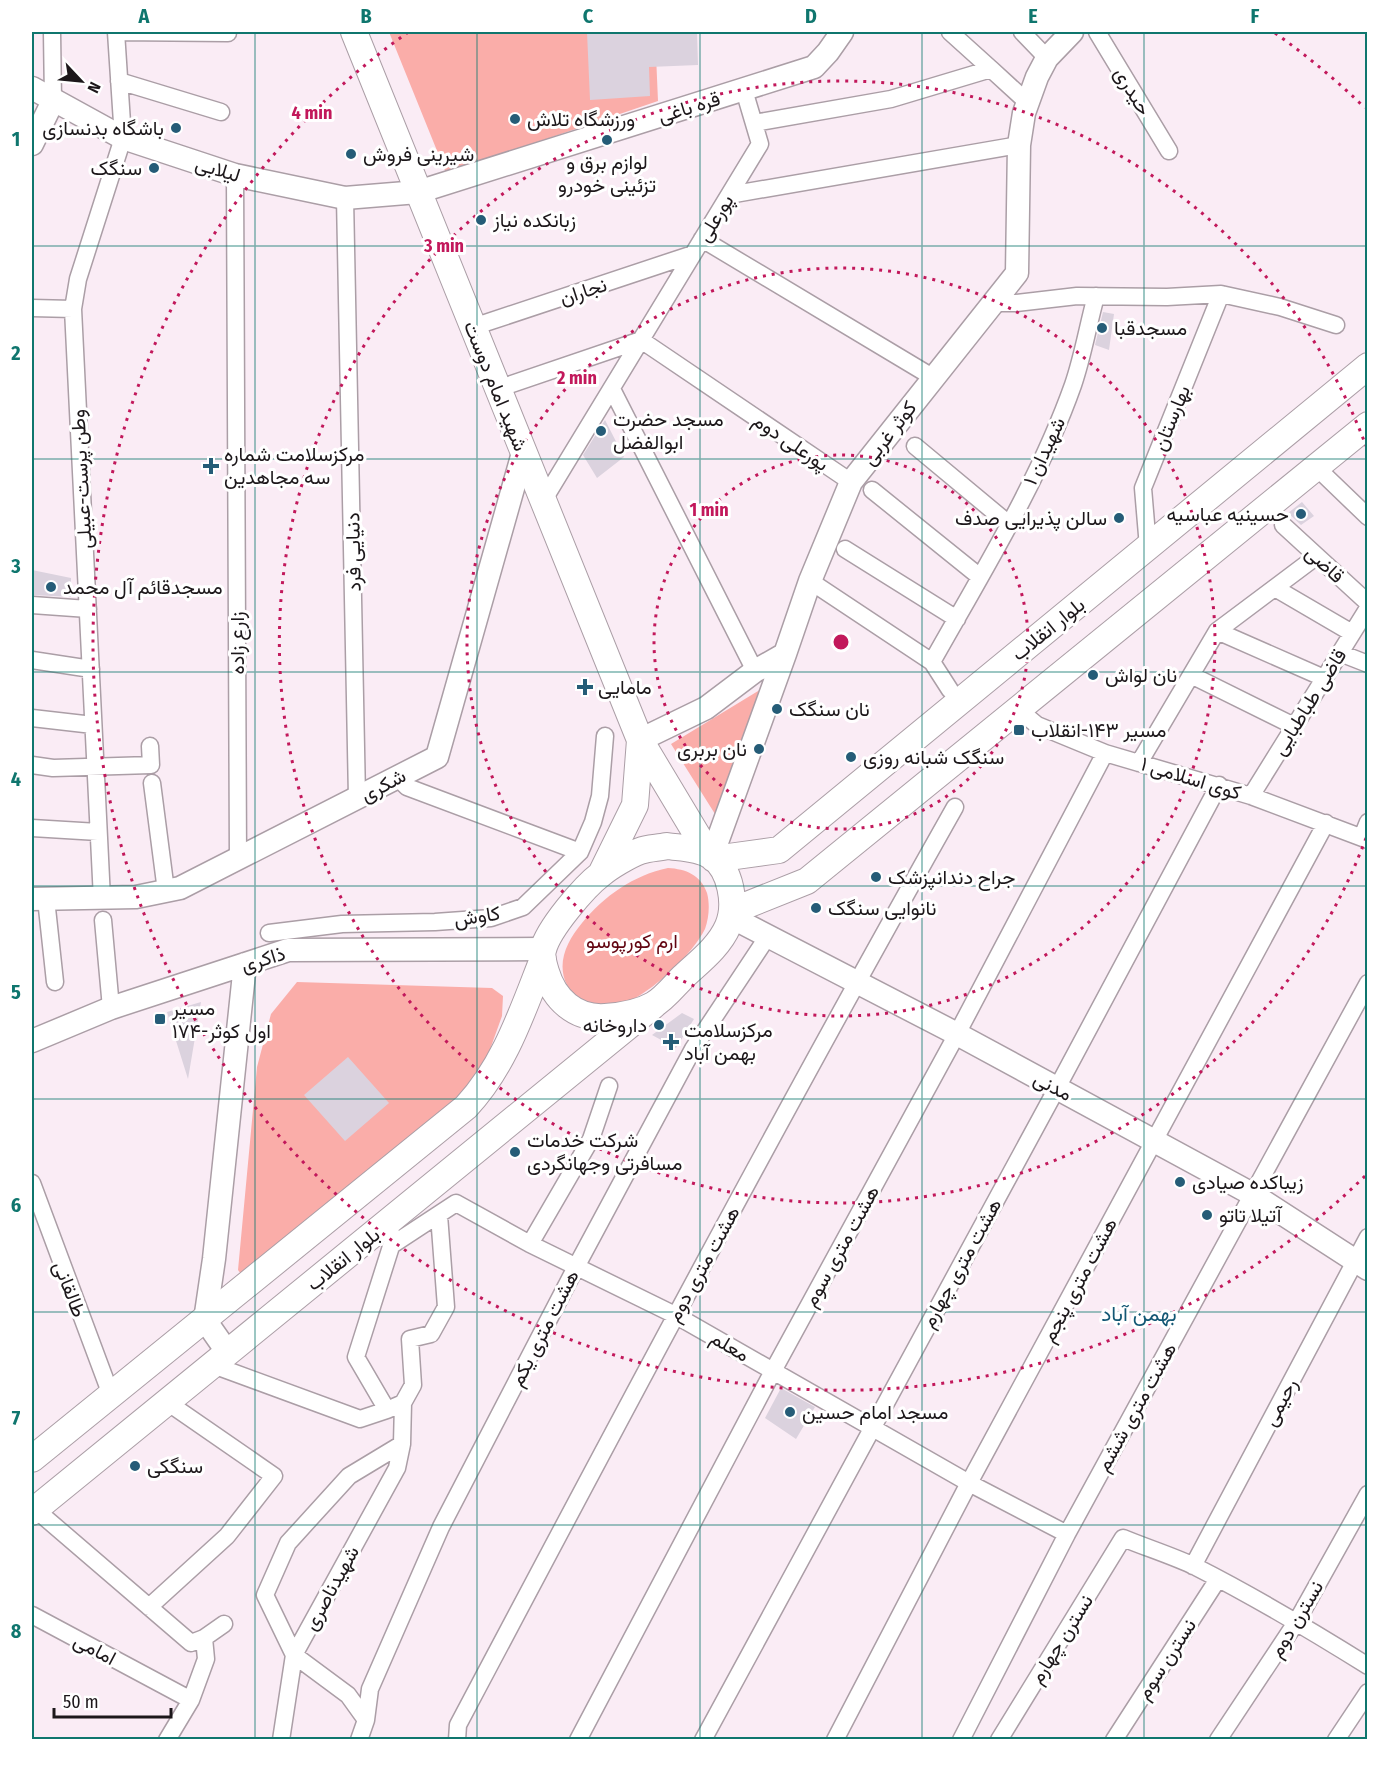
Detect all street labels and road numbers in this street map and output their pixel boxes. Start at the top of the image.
street label: حیدری [1108,62,1157,120]
street label: قره باغی [655,86,723,129]
street label: لیلابی [193,151,243,187]
street label: پورعلی [692,190,740,247]
street label: نجاران [556,272,610,311]
street label: شهید امام دوست [458,317,533,455]
street label: بهارستان [1147,382,1196,455]
street label: کوثر غربی [857,396,922,470]
street label: وطن پرست-عبیلی [65,408,99,549]
street label: پورعلی دوم [747,408,833,478]
street label: شهیدان ۱ [1018,413,1071,489]
street label: دنیایی فرد [340,512,367,592]
street label: قاضی [1301,540,1349,588]
street label: بلوار انقلاب [1007,592,1090,667]
street label: زارع زاده [225,611,251,675]
street label: قاضی طباطبایی [1267,644,1351,760]
street label: کوی اسلامی ۱ [1138,751,1244,806]
street label: شکری [356,763,410,808]
street label: کاوش [452,900,502,932]
street label: ذاکری [238,941,288,978]
street label: مدنی [1030,1066,1076,1106]
street label: هشت متری سوم [798,1181,885,1311]
street label: هشت متری چهارم [916,1194,1008,1333]
street label: هشت متری دوم [661,1202,746,1327]
street label: هشت متری پنجم [1036,1214,1124,1347]
street label: بلوار انقلاب [302,1222,385,1297]
street label: طالقانی [48,1258,92,1320]
street label: هشت متری یکم [504,1266,585,1391]
street label: معلم [706,1325,754,1368]
street label: هشت متری ششم [1091,1338,1182,1476]
street label: رحیمی [1258,1374,1303,1430]
street label: شهید‌ناصری [298,1541,365,1635]
street label: نسترن دوم [1264,1576,1329,1662]
street label: نسترن چهارم [1024,1590,1100,1689]
street label: نسترن سوم [1131,1614,1202,1705]
street label: امامی [70,1628,120,1670]

